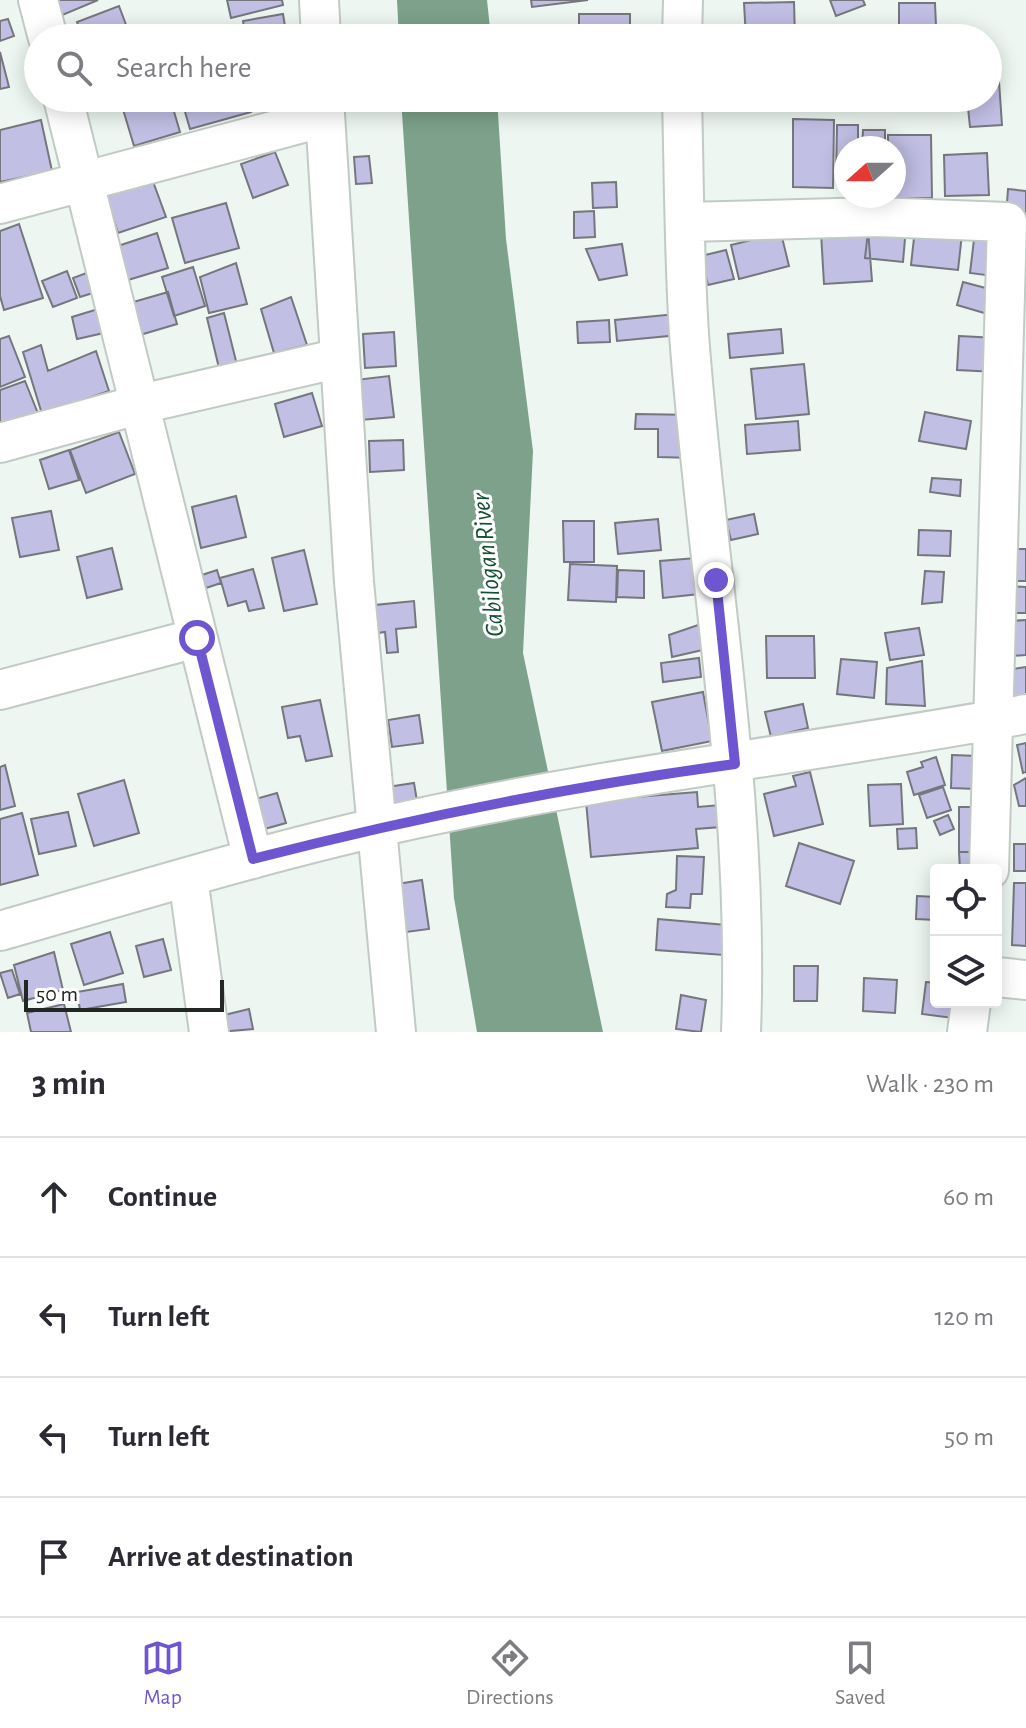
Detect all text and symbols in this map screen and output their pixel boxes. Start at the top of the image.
search box [24,24,1002,112]
icon: search [52,46,96,90]
text: Search here [116,53,252,83]
north arrow [834,136,906,208]
water label: Cabilogan River [467,490,508,638]
route end [698,562,734,598]
route start [179,620,215,656]
map controls [930,864,1002,1008]
button: locate [930,864,1002,936]
button: layers [930,936,1002,1008]
scale bar [24,976,224,1012]
text: 50 m [36,983,78,1005]
text: 3 min [32,1067,106,1101]
text: Walk · 230 m [866,1071,994,1097]
icon: ahead [32,1175,76,1219]
text: Continue [108,1182,217,1212]
text: 60 m [943,1184,994,1210]
icon: left [32,1295,76,1339]
text: Turn left [108,1302,209,1332]
text: 120 m [934,1304,994,1330]
icon: left [32,1415,76,1459]
text: Turn left [108,1422,209,1452]
text: 50 m [944,1424,994,1450]
icon: arrive [32,1535,76,1579]
text: Arrive at destination [108,1542,354,1572]
tab: Map [141,1636,185,1710]
tab: Directions [466,1636,554,1710]
tab: Saved [835,1636,885,1710]

